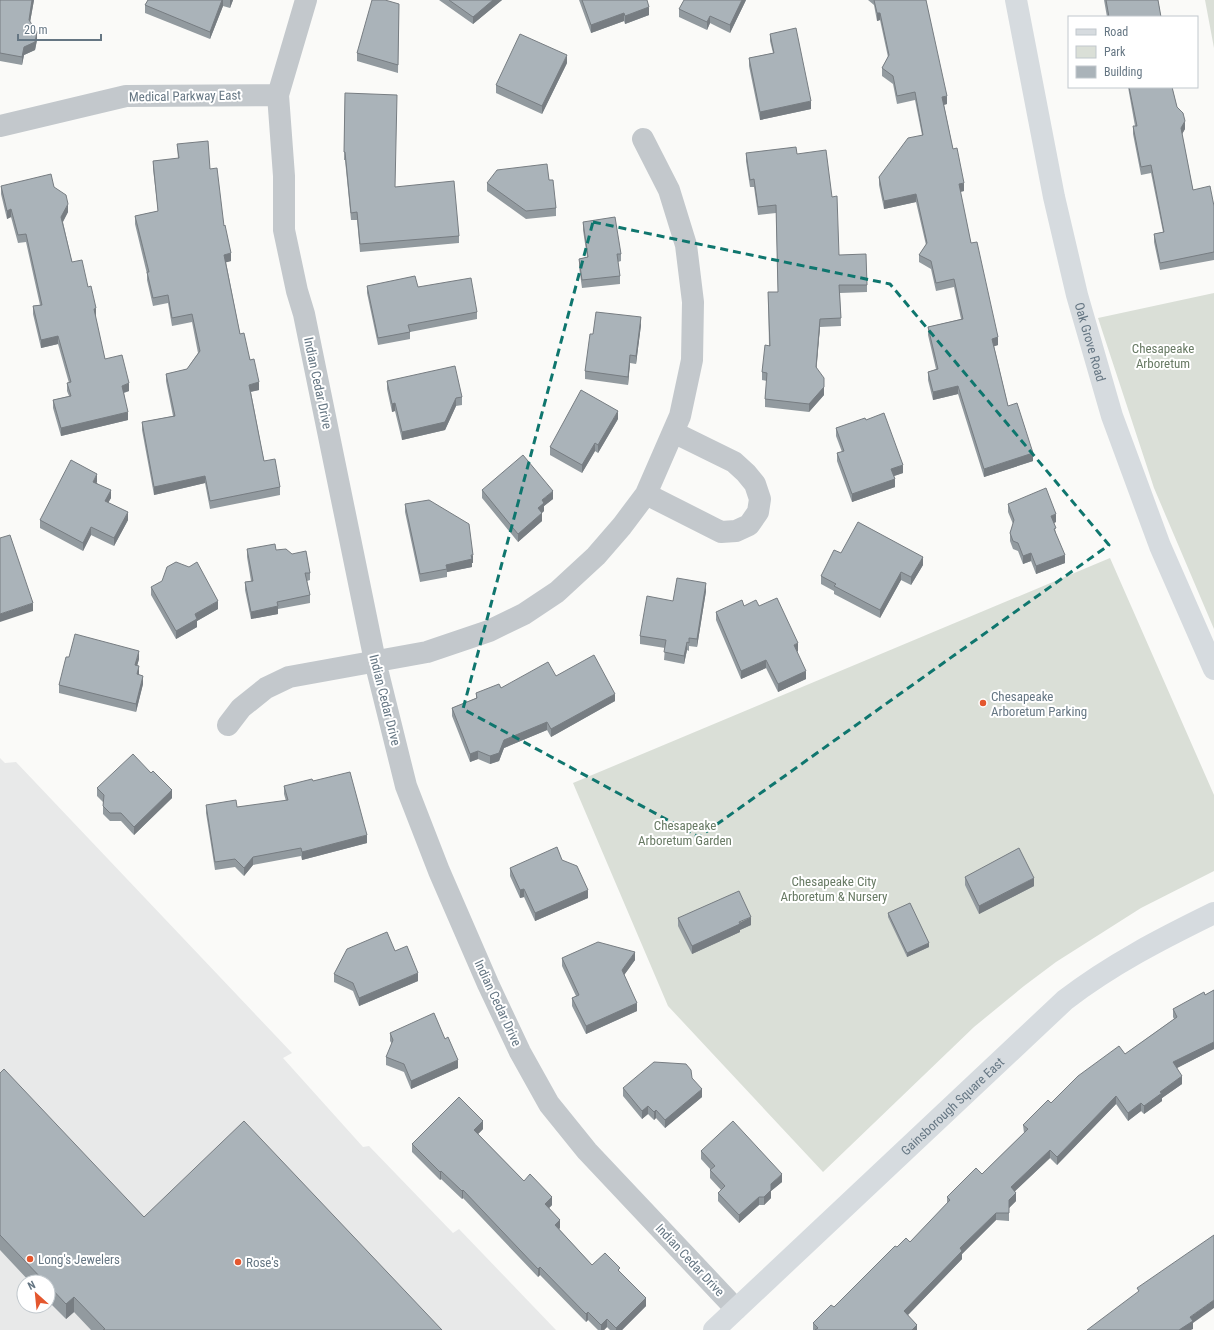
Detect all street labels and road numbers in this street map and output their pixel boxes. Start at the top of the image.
street label: Medical Parkway East [129,88,241,104]
street label: Oak Grove Road [1072,301,1109,383]
street label: Indian Cedar Drive [301,336,335,430]
street label: Indian Cedar Drive [366,653,404,747]
street label: Indian Cedar Drive [471,957,525,1049]
street label: Gainsborough Square East [898,1054,1007,1158]
street label: Indian Cedar Drive [653,1221,727,1299]

